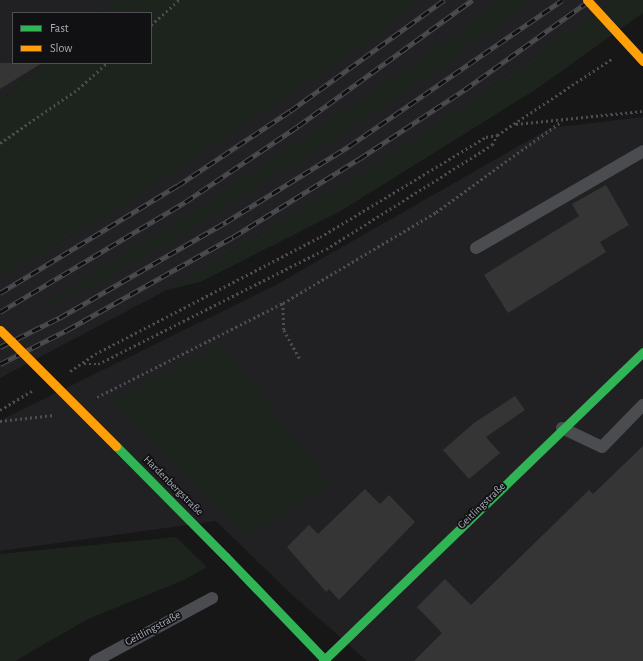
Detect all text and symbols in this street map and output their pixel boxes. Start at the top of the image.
legend [12,12,152,64]
text: Fast [50,22,69,34]
text: Slow [50,42,72,54]
street label: Hardenbergstraße [140,453,206,519]
street label: Geitlingstraße [455,480,509,532]
street label: Geitlingstraße [123,609,183,649]

